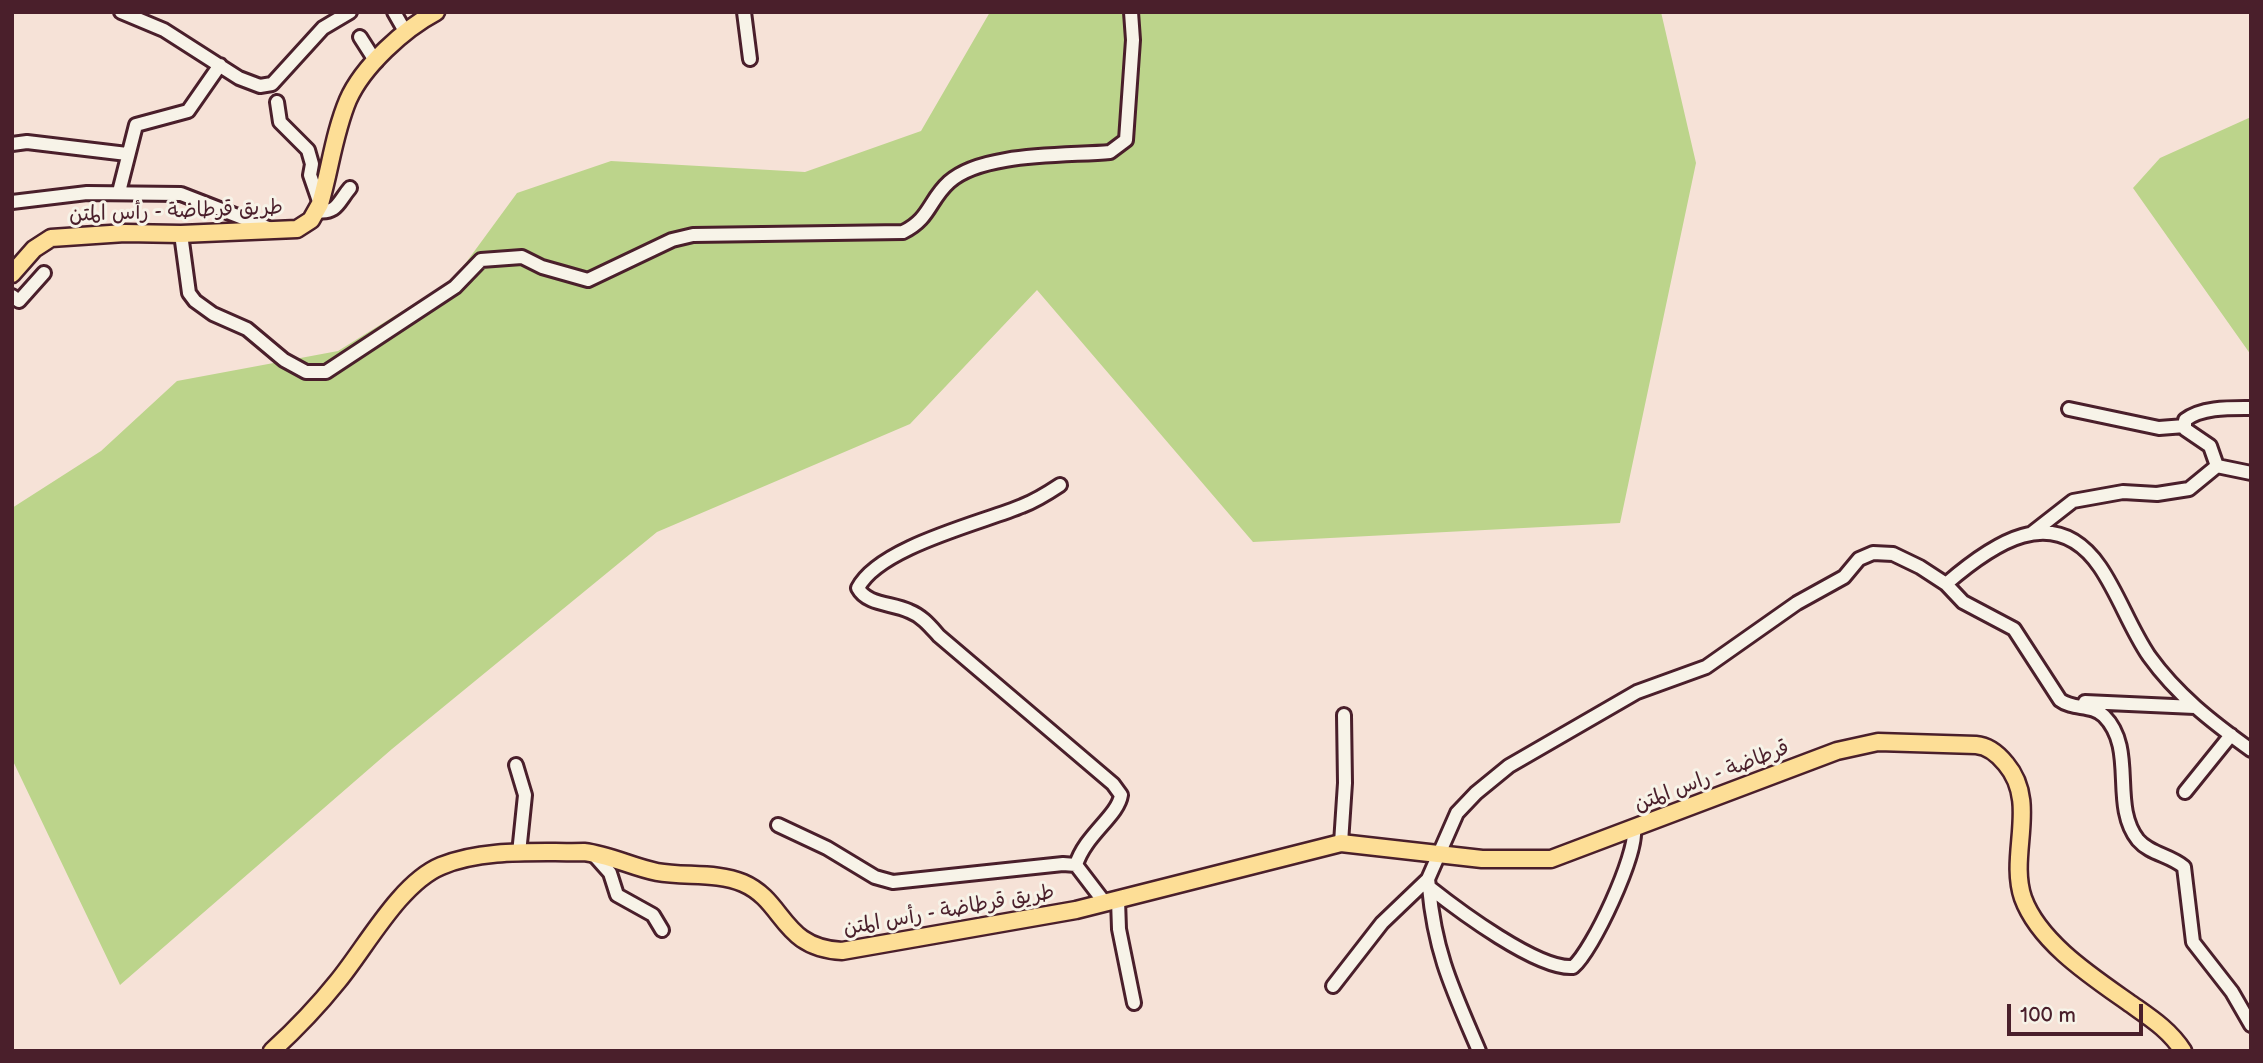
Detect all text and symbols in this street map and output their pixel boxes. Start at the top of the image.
street label: طريق قرطاضة - رأس المتن [69,196,283,228]
street label: قرطاضة - راس المتن [1631,736,1793,818]
street label: طريق قرطاضة - رأس المتن [841,880,1057,942]
scale bar [2011,990,2148,1034]
text: 100 m [2020,1003,2076,1028]

